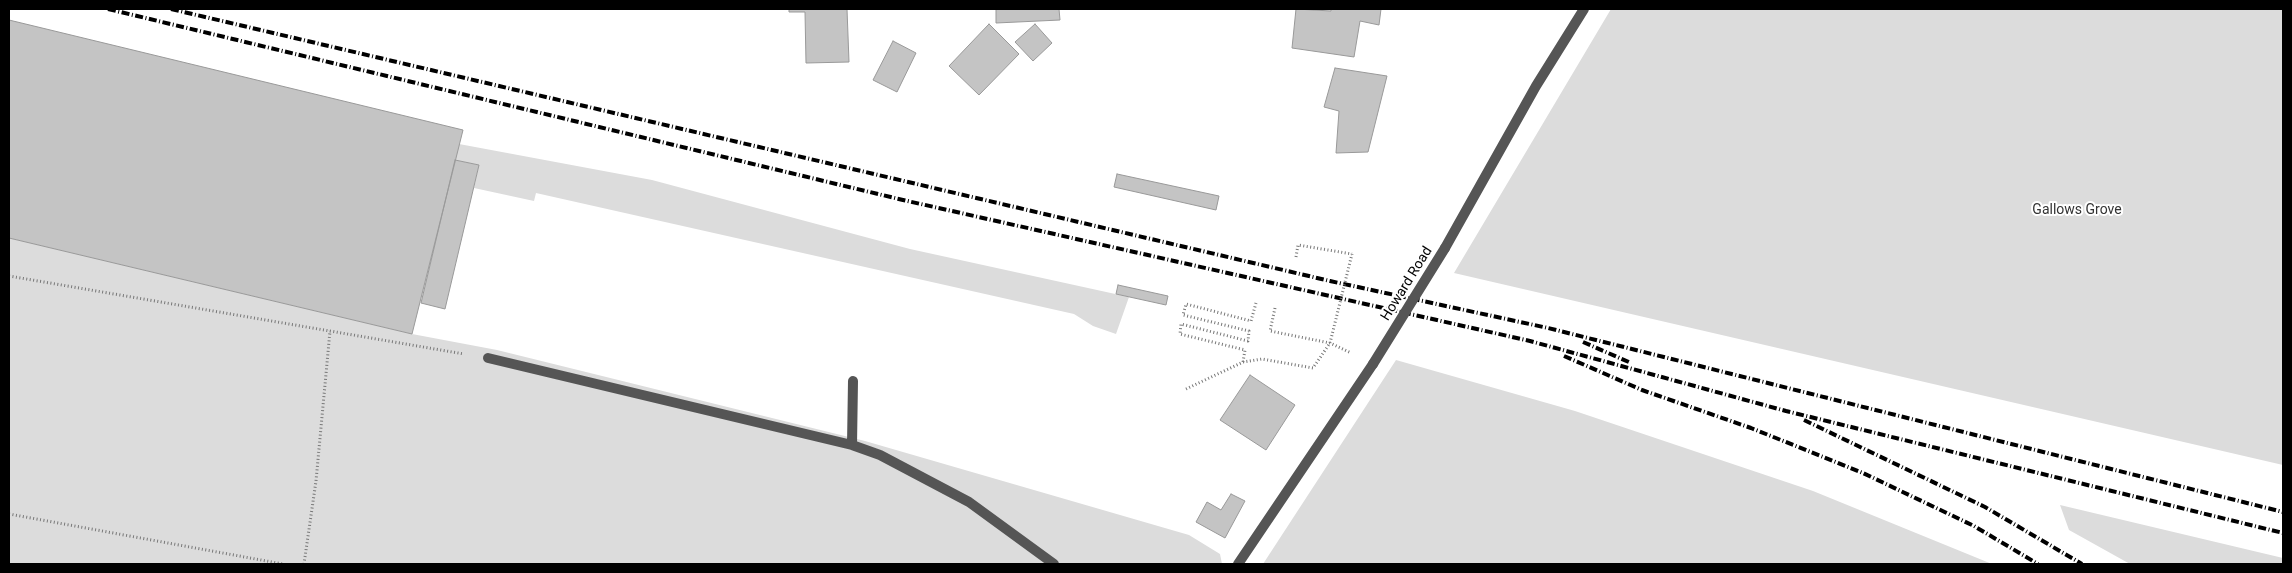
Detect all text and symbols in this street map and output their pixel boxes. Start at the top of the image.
park label: Gallows Grove [2032,202,2122,218]
street label: Howard Road [1378,244,1436,324]

